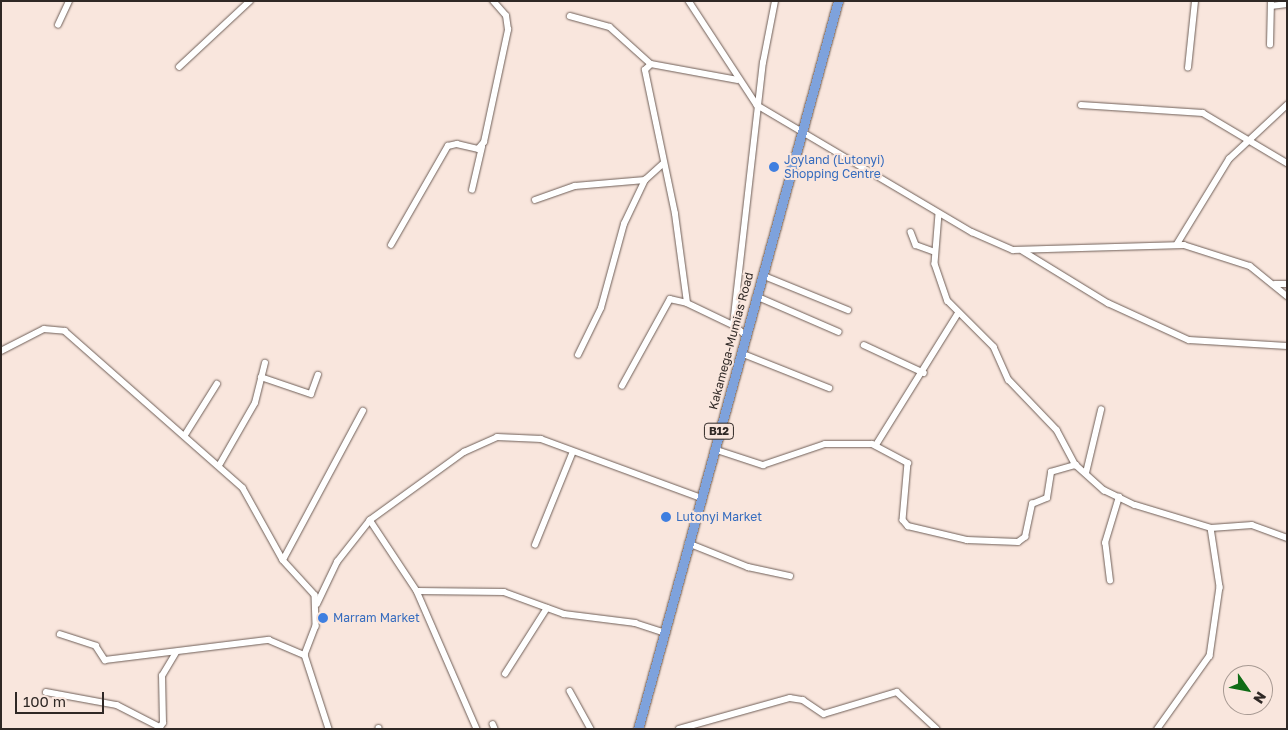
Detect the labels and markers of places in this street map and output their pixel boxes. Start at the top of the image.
place label: Joyland (Lutonyi) Shopping Centre [784,153,885,181]
marker: Joyland (Lutonyi) Shopping Centre [768,161,780,173]
place label: Lutonyi Market [676,510,762,524]
marker: Lutonyi Market [660,511,672,523]
place label: Marram Market [333,611,420,625]
marker: Marram Market [317,612,329,624]

